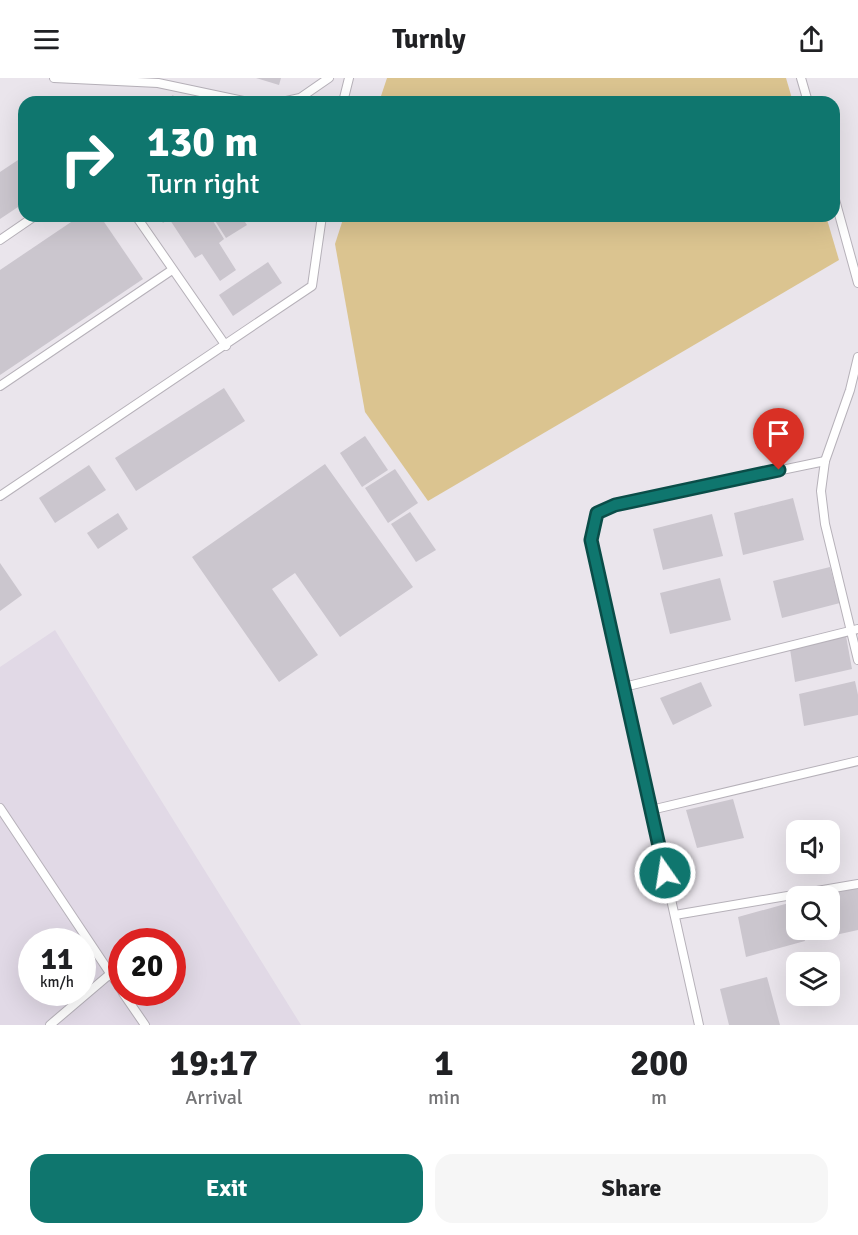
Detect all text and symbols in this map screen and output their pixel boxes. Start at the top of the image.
icon: menu [30,23,63,56]
text: Turnly [392,23,466,56]
icon: share [795,23,828,56]
text: 130 m [147,117,258,168]
icon: right [48,120,126,198]
text: Turn right [147,168,260,201]
pin [753,408,804,470]
icon: arrive [762,417,795,450]
map controls [786,820,840,1006]
button: sound [786,820,840,874]
position arrow [633,841,697,905]
button: search [786,886,840,940]
speed limit sign: 20 [108,928,186,1006]
text: 11 [41,941,73,978]
button: layers [786,952,840,1006]
text: km/h [40,973,74,991]
text: 19:17 [170,1041,258,1086]
text: 1 [434,1041,454,1086]
text: 200 [630,1041,688,1086]
text: Arrival [185,1085,243,1110]
text: min [428,1085,460,1110]
text: m [651,1085,667,1110]
button: Exit [30,1154,423,1223]
button: Share [435,1154,828,1223]

